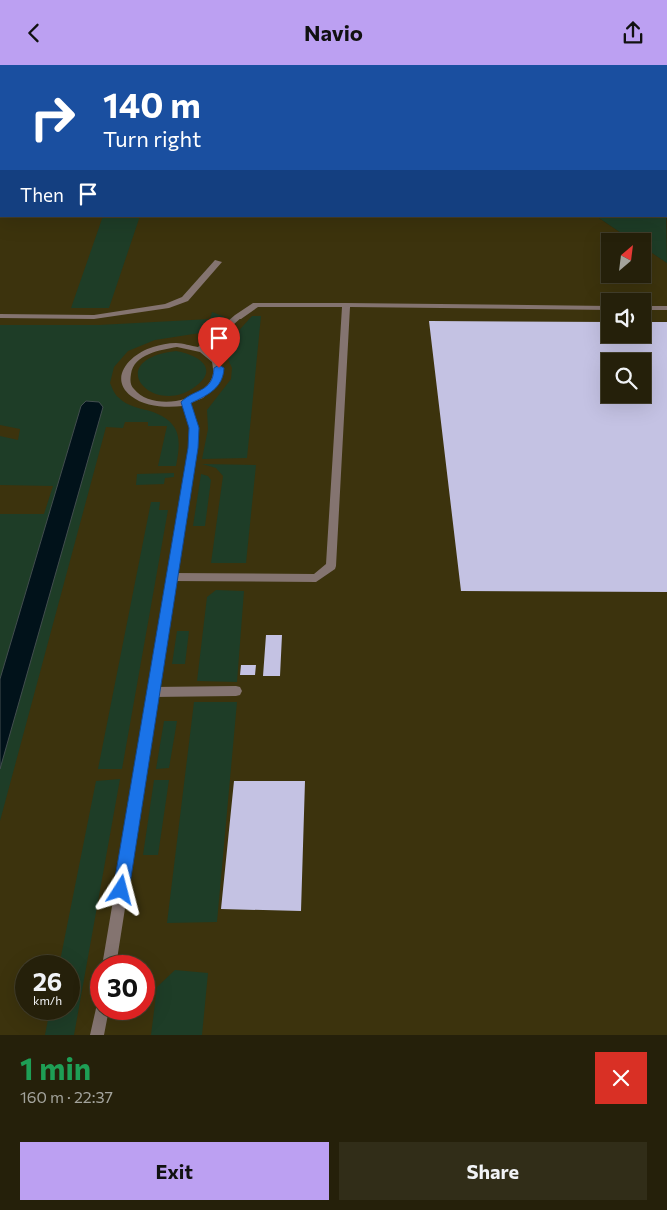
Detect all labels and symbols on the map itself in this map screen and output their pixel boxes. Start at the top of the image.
north arrow [601,233,651,283]
pin [198,317,240,368]
position arrow [94,863,146,915]
speed limit sign: 30 [90,955,155,1020]

